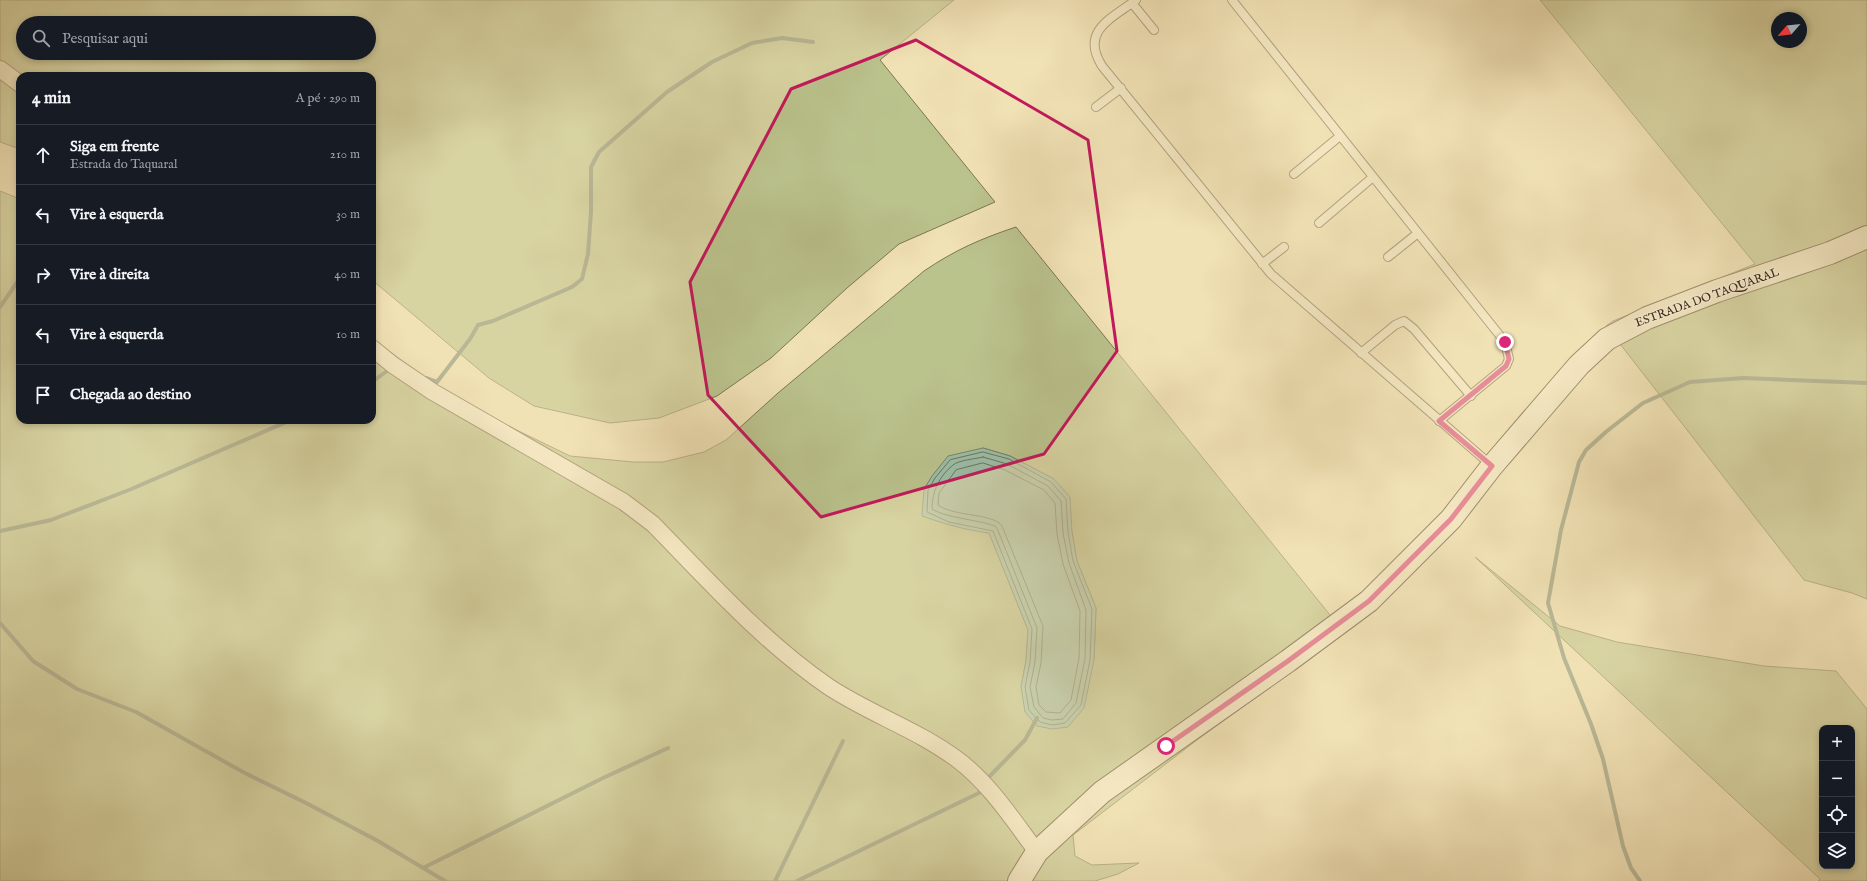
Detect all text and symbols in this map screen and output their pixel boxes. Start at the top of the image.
north arrow [1771,12,1807,48]
search box [16,16,376,60]
icon: search [30,27,52,49]
text: Pesquisar aqui [62,29,148,48]
text: 4 min [32,88,71,109]
text: A pé · 290 m [296,90,360,107]
text: Siga em frente [70,137,159,156]
icon: ahead [32,144,54,166]
text: 210 m [330,146,360,163]
text: Estrada do Taquaral [70,156,177,173]
icon: left [32,204,54,226]
text: Vire à esquerda [70,205,163,224]
text: 30 m [336,206,360,223]
icon: right [32,264,54,286]
street label: ESTRADA DO TAQUARAL [1633,264,1782,331]
text: Vire à direita [70,265,149,284]
text: 40 m [334,266,360,283]
icon: left [32,324,54,346]
text: Vire à esquerda [70,325,163,344]
text: 10 m [336,326,360,343]
route end [1496,333,1514,351]
icon: arrive [32,384,54,406]
text: Chegada ao destino [70,385,191,404]
map controls [1819,725,1855,869]
button: + [1819,725,1855,761]
route start [1157,737,1175,755]
button: − [1819,761,1855,797]
button: locate [1819,797,1855,833]
button: layers [1819,833,1855,869]

